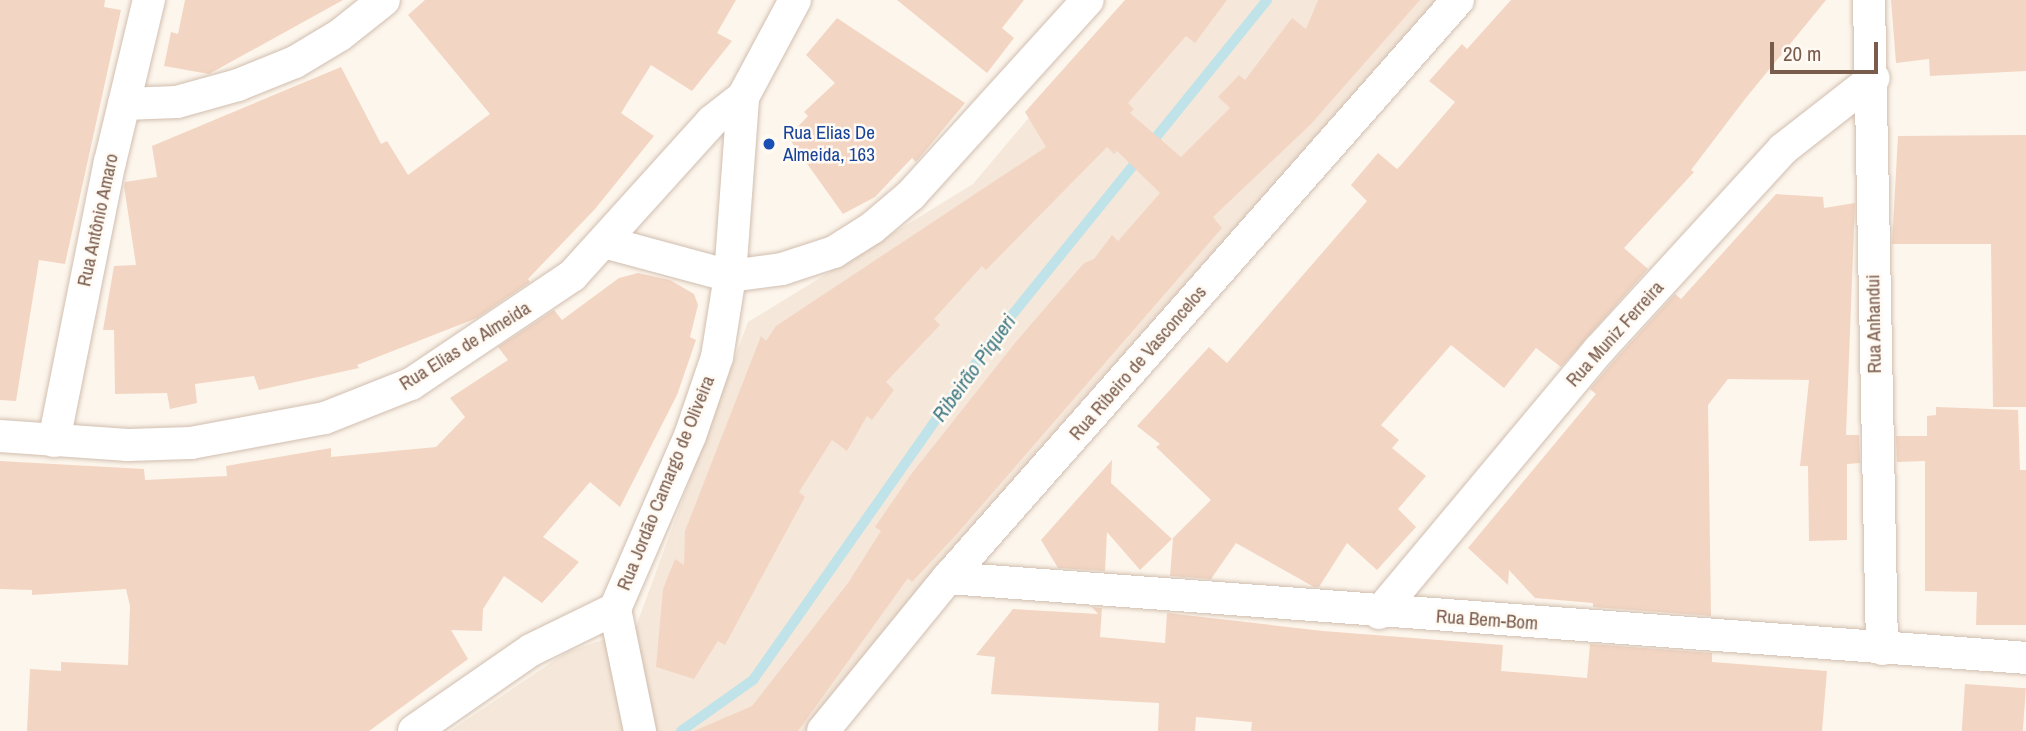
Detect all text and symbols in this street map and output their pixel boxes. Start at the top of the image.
scale bar [1774,28,1882,72]
text: 20 m [1783,39,1821,68]
place label: Rua Elias De Almeida, 163 [783,122,875,166]
marker: Rua Elias De Almeida, 163 [761,136,777,152]
street label: Rua Antônio Amaro [73,151,123,289]
street label: Rua Anhandui [1862,274,1886,374]
street label: Rua Muniz Ferreira [1562,276,1668,392]
street label: Rua Ribeiro de Vasconcelos [1065,281,1211,445]
street label: Rua Elias de Almeida [395,296,535,396]
water label: Ribeirão Piqueri [927,309,1021,427]
street label: Rua Jordão Camargo de Oliveira [612,372,720,594]
street label: Rua Bem-Bom [1435,605,1539,635]

